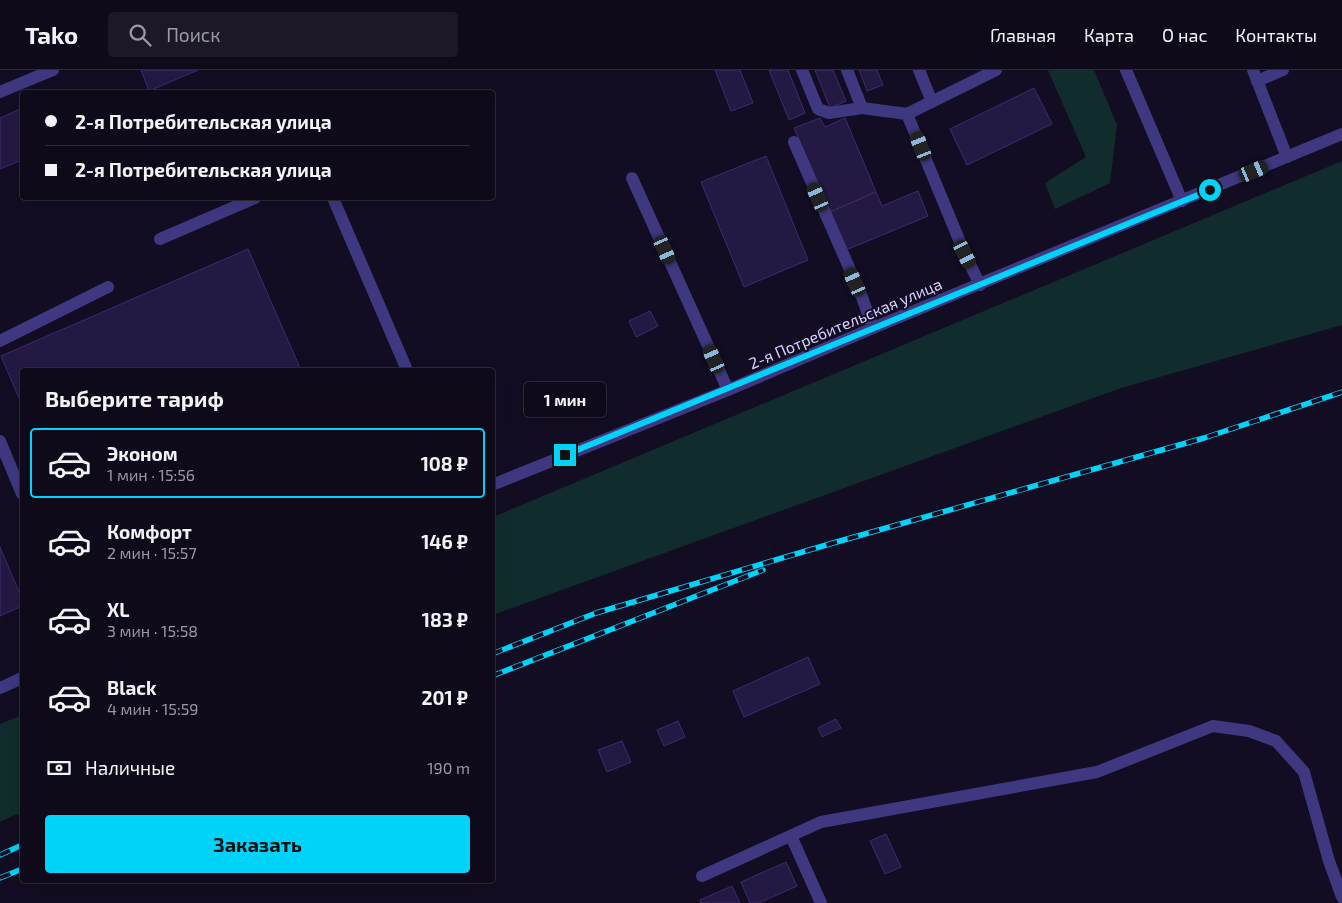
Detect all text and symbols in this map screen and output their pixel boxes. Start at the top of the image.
search box [108,12,458,57]
text: Tako [25,20,78,49]
icon: search [126,21,154,49]
text: Поиск [166,23,220,46]
text: Главная [990,24,1056,46]
text: Карта [1084,24,1134,46]
text: О нас [1162,24,1207,46]
text: Контакты [1235,24,1317,46]
text: 2-я Потребительская улица [75,110,332,133]
car [908,129,933,163]
text: 2-я Потребительская улица [75,158,332,181]
car [1237,158,1270,184]
route start [1199,179,1221,201]
car [805,180,830,214]
car [652,233,677,267]
car [951,237,978,271]
car [842,265,867,299]
street label: 2-я Потребительская улица [745,274,945,373]
car [701,342,726,376]
callout: 1 мин [524,382,606,418]
text: Выберите тариф [45,385,224,411]
text: 1 мин [544,390,586,409]
icon: car [47,441,92,486]
text: Эконом [107,442,178,465]
route end [554,444,576,466]
text: 108 ₽ [421,452,468,475]
text: 1 мин · 15:56 [107,465,195,484]
icon: car [47,519,92,564]
text: Комфорт [107,520,192,543]
text: 146 ₽ [421,530,468,553]
text: 2 мин · 15:57 [107,543,197,562]
icon: car [47,597,92,642]
text: XL [107,598,129,621]
text: 183 ₽ [422,608,468,631]
text: 3 мин · 15:58 [107,621,198,640]
icon: car [47,675,92,720]
text: Black [107,676,157,699]
text: 201 ₽ [421,686,468,709]
text: 4 мин · 15:59 [107,699,198,718]
icon: cash [45,754,73,782]
text: Наличные [85,756,175,779]
text: 190 m [427,758,470,777]
button: Заказать [45,815,470,873]

